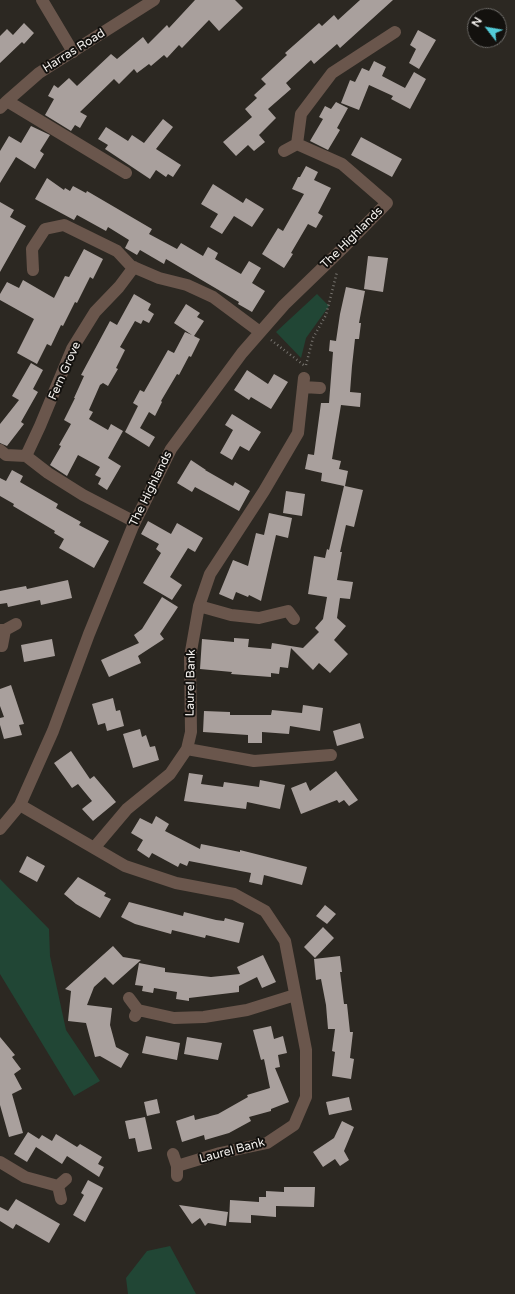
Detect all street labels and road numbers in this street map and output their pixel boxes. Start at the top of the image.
street label: Harras Road [40,26,108,76]
street label: The Highlands [318,204,386,272]
street label: Fern Grove [46,340,84,402]
street label: The Highlands [127,449,175,529]
street label: Laurel Bank [183,649,199,717]
street label: Laurel Bank [198,1135,266,1167]

